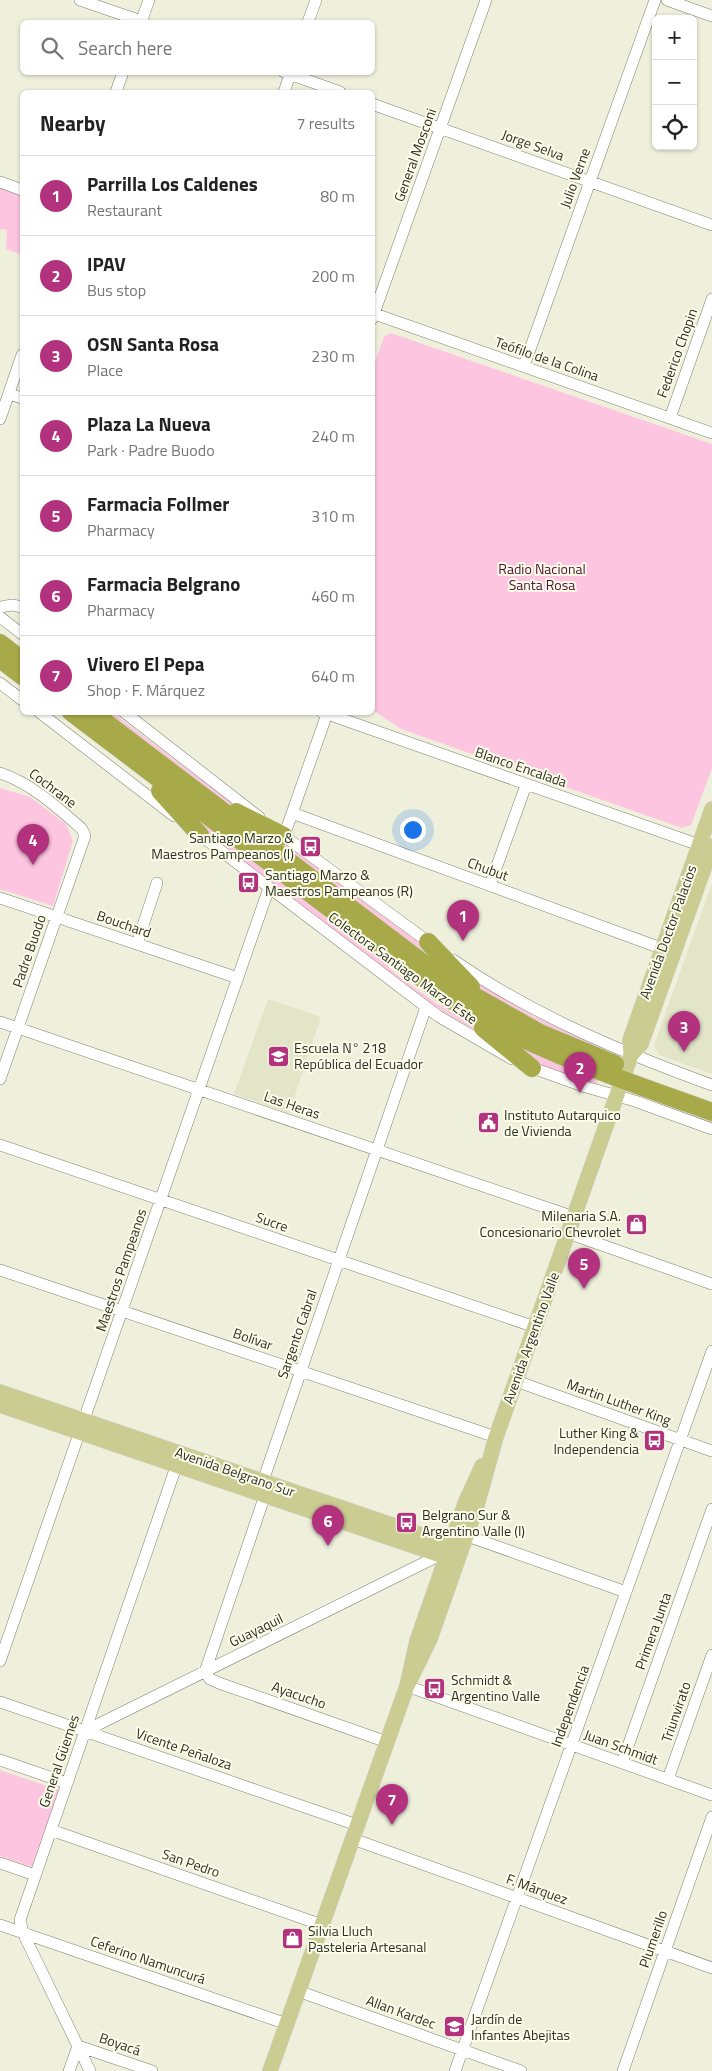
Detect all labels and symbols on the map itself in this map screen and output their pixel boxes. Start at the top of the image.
street label: General Mosconi [388,105,441,204]
street label: Jorge Selva [499,124,567,166]
street label: Julio Verne [554,145,595,211]
street label: Federico Chopin [651,305,702,400]
street label: Teófilo de la Colina [492,331,602,386]
park label: Radio Nacional Santa Rosa [498,558,586,595]
street label: Blanco Encalada [472,741,570,792]
street label: Cochrane [25,763,82,813]
your location [400,817,426,843]
pin: 4 [17,824,49,865]
place label: Santiago Marzo & Maestros Pampeanos (I) [151,827,294,864]
bus stop icon: Santiago Marzo & Maestros Pampeanos (I) [298,834,322,858]
street label: Chubut [465,851,512,886]
street label: Avenida Doctor Palacios [634,862,702,1002]
place label: Santiago Marzo & Maestros Pampeanos (R) [265,864,413,901]
bus stop icon: Santiago Marzo & Maestros Pampeanos (R) [237,871,261,895]
pin: 1 [447,900,479,941]
street label: Bouchard [94,904,154,943]
street label: Colectora Santiago Marzo Este [324,906,482,1029]
street label: Padre Buodo [6,912,51,990]
pin: 3 [668,1011,700,1052]
place label: Escuela N° 218 República del Ecuador [294,1037,423,1074]
school or university icon: Escuela N° 218 República del Ecuador [266,1044,290,1068]
pin: 2 [564,1052,596,1093]
street label: Las Heras [261,1085,323,1124]
place label: Instituto Autarquico de Vivienda [504,1104,621,1141]
public building icon: Instituto Autarquico de Vivienda [476,1111,500,1135]
place label: Milenaria S.A. Concesionario Chevrolet [480,1205,621,1242]
street label: Maestros Pampeanos [90,1206,151,1334]
street label: Sucre [253,1206,291,1237]
shop icon: Milenaria S.A. Concesionario Chevrolet [625,1212,649,1236]
pin: 5 [568,1248,600,1289]
street label: Avenida Argentino Valle [497,1269,564,1407]
street label: Sargento Cabral [271,1286,322,1381]
street label: Bolívar [230,1322,276,1355]
street label: Martin Luther King [564,1373,674,1430]
place label: Luther King & Independencia [553,1422,639,1459]
bus stop icon: Luther King & Independencia [643,1429,667,1453]
street label: Avenida Belgrano Sur [172,1441,298,1502]
place label: Belgrano Sur & Argentino Valle (I) [422,1504,525,1541]
pin: 6 [312,1505,344,1546]
bus stop icon: Belgrano Sur & Argentino Valle (I) [394,1511,418,1535]
street label: Primera Junta [629,1589,676,1672]
street label: Guayaquil [225,1607,286,1652]
street label: Independencia [545,1662,594,1750]
place label: Schmidt & Argentino Valle [451,1669,540,1706]
street label: Ayacucho [269,1675,329,1714]
bus stop icon: Schmidt & Argentino Valle [423,1676,447,1700]
street label: Triunvirato [655,1679,696,1745]
street label: General Güemes [33,1712,84,1810]
street label: Vicente Peñaloza [133,1722,235,1775]
street label: Juan Schmidt [581,1723,661,1770]
pin: 7 [376,1784,408,1825]
street label: San Pedro [159,1843,223,1882]
street label: F. Márquez [503,1868,571,1909]
street label: Plumerillo [633,1907,672,1970]
place label: Silvia Lluch Pasteleria Artesanal [308,1920,427,1957]
shop icon: Silvia Lluch Pasteleria Artesanal [280,1927,304,1951]
street label: Ceferino Namuncurá [88,1930,209,1989]
street label: Allan Kardec [363,1989,439,2034]
place label: Jardín de Infantes Abejitas [471,2008,570,2045]
school or university icon: Jardín de Infantes Abejitas [443,2015,467,2039]
street label: Boyacá [97,2027,144,2060]

